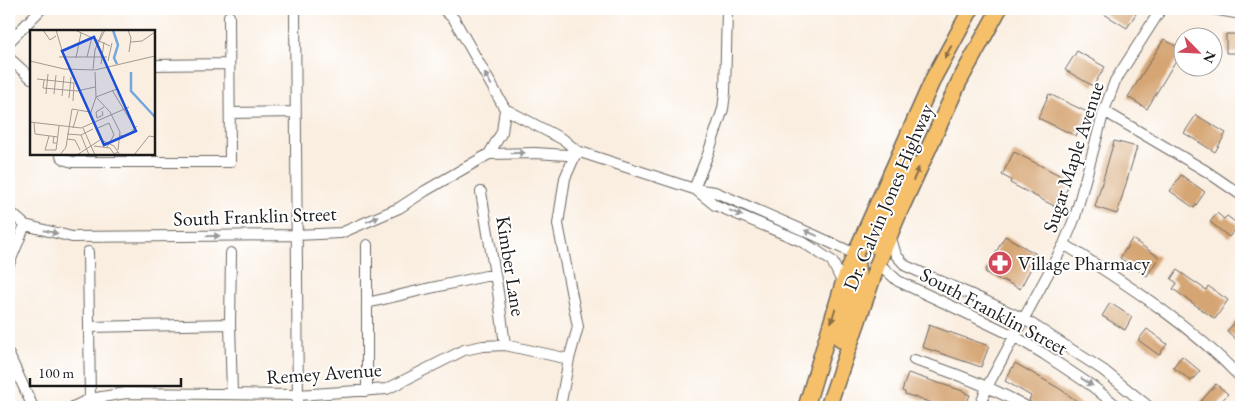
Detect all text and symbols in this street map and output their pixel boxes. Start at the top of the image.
north arrow [1172,28,1222,78]
inset map [30,30,155,155]
one-way arrow [944,44,952,59]
text: N [1199,48,1220,67]
one-way arrow [484,71,492,86]
street label: Sugar Maple Avenue [1036,78,1110,236]
street label: Dr. Calvin Jones Highway [837,99,939,294]
one-way arrow [510,149,526,157]
one-way arrow [913,167,921,181]
street label: South Franklin Street [173,200,338,232]
one-way arrow [729,210,743,218]
street label: Kimber Lane [490,214,532,318]
one-way arrow [366,215,380,223]
one-way arrow [44,228,59,236]
one-way arrow [804,229,818,237]
one-way arrow [205,232,221,240]
pharmacy icon: Village Pharmacy [987,250,1013,276]
place label: Village Pharmacy [1018,250,1150,276]
street label: South Franklin Street [916,261,1073,361]
one-way arrow [829,309,837,324]
scale bar [30,356,181,388]
street label: Remey Avenue [265,356,383,390]
text: 100 m [38,363,75,382]
one-way arrow [1080,377,1093,387]

